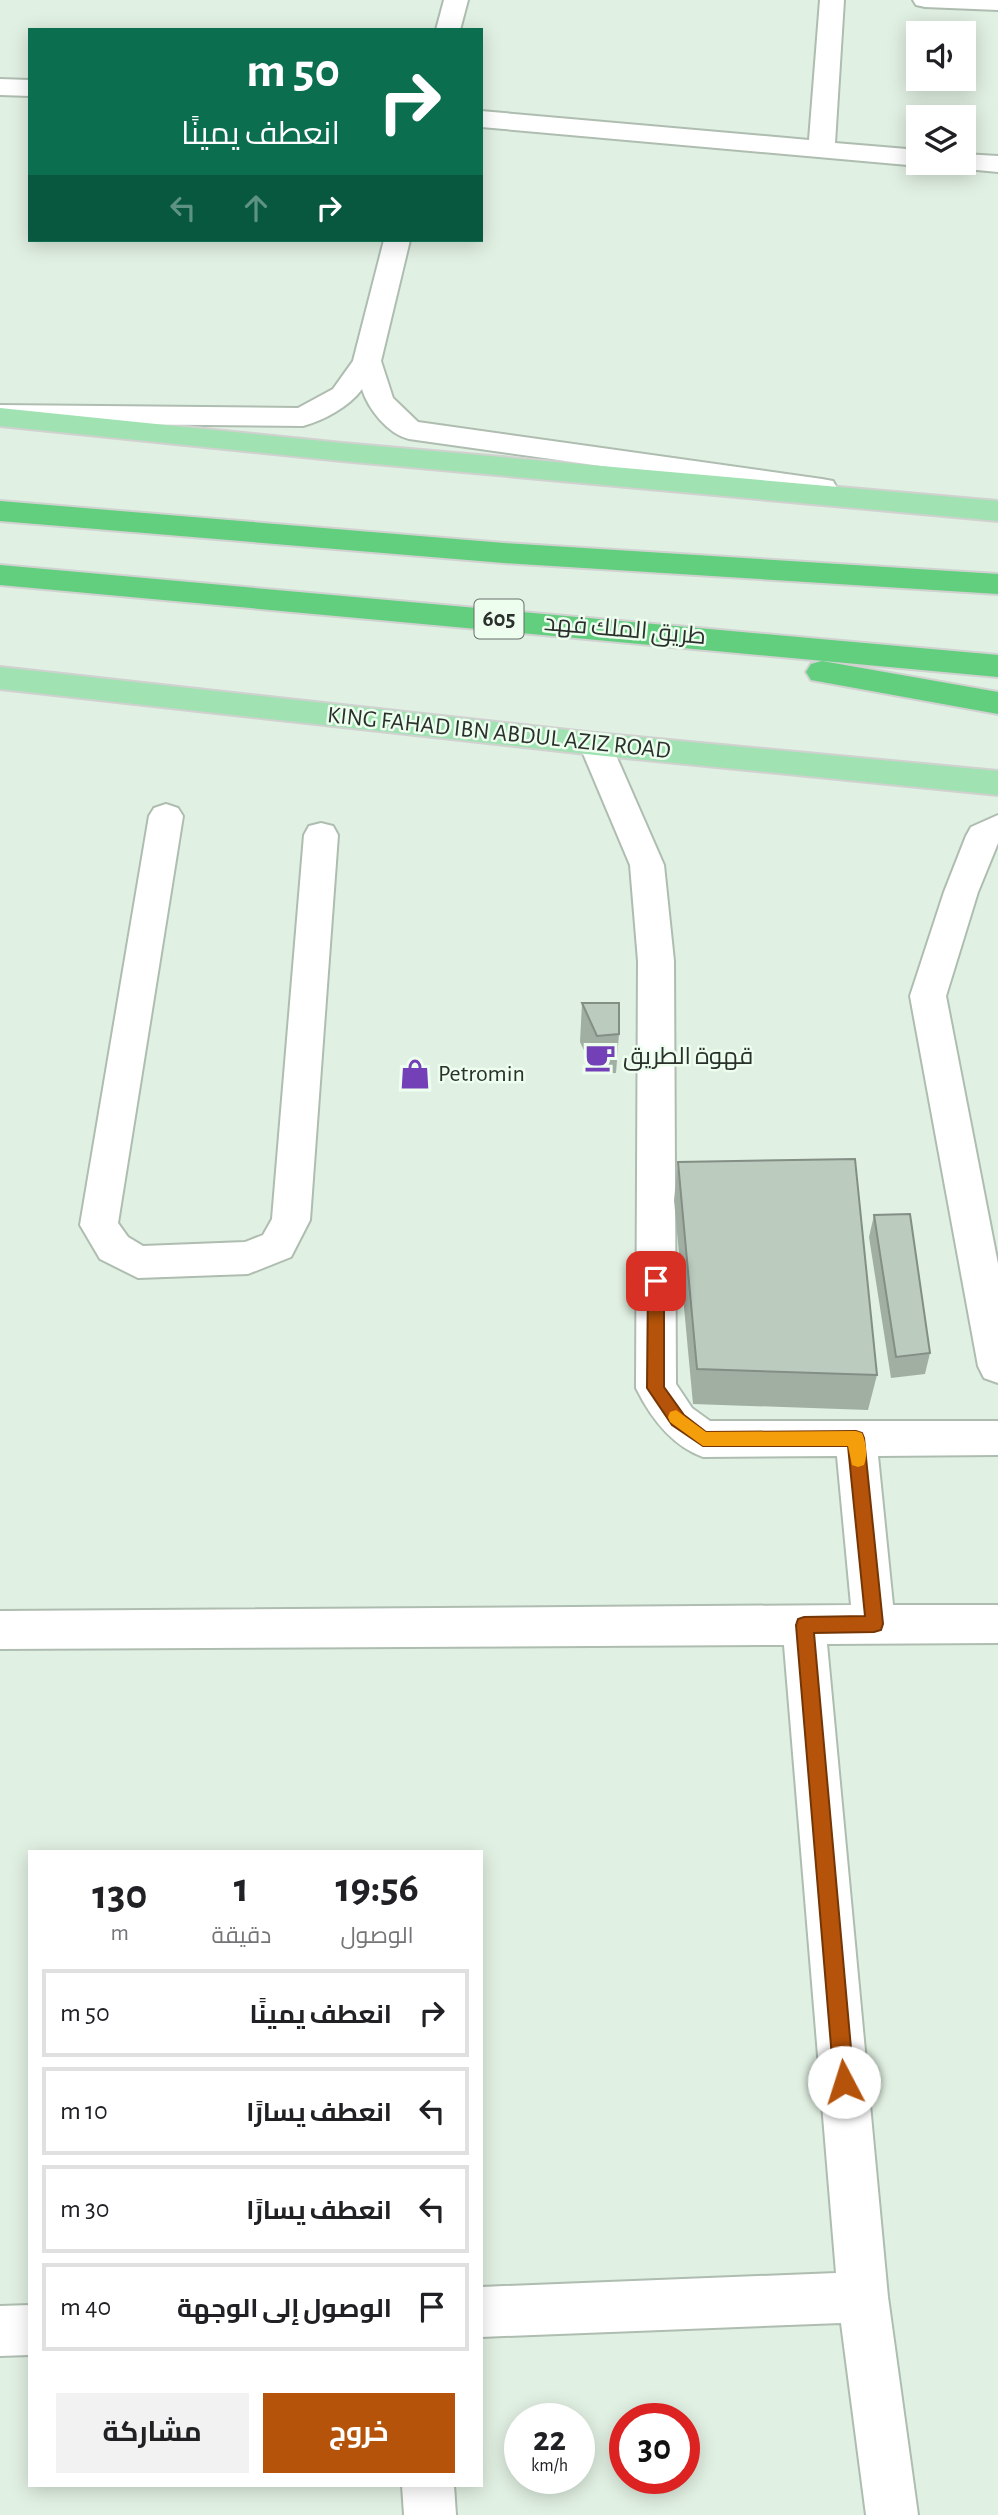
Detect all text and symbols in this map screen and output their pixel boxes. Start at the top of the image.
map controls [906,21,976,175]
button: sound [906,21,976,91]
text: 50 m [246,47,340,96]
icon: right [364,56,455,147]
button: layers [906,105,976,175]
text: انعطف يمينًا [181,118,340,150]
icon: left [164,189,202,227]
icon: ahead [237,189,275,227]
icon: right [310,189,348,227]
road number: 605 [475,600,524,638]
street label: طريق الملك فهد [543,611,707,651]
street label: KING FAHAD IBN ABDUL AZIZ ROAD [326,703,672,763]
cafe icon: قهوة الطريق [583,1040,617,1074]
place label: قهوة الطريق [623,1045,753,1071]
shop icon: Petromin [398,1057,432,1091]
place label: Petromin [438,1062,525,1086]
pin [626,1251,686,1311]
icon: arrive [637,1262,675,1300]
text: 1 [234,1867,249,1909]
text: 19:56 [335,1867,419,1909]
text: 130 [92,1874,147,1916]
text: m [111,1922,129,1945]
text: دقيقة [211,1925,271,1948]
text: الوصول [340,1925,414,1948]
icon: right [413,1994,451,2032]
text: 50 m [60,2000,110,2026]
text: انعطف يمينًا [249,2002,392,2028]
position arrow [807,2045,881,2119]
icon: left [413,2092,451,2130]
text: 10 m [60,2098,108,2124]
text: انعطف يسارًا [246,2100,392,2126]
icon: left [413,2190,451,2228]
text: 30 m [60,2196,110,2222]
text: انعطف يسارًا [246,2198,392,2224]
icon: arrive [413,2288,451,2326]
text: 40 m [60,2294,111,2320]
text: الوصول إلى الوجهة [177,2296,392,2322]
button: مشاركة [56,2393,249,2473]
button: خروج [263,2393,455,2473]
speed limit sign: 30 [609,2403,700,2494]
text: 22 [533,2422,566,2457]
text: km/h [531,2457,568,2475]

